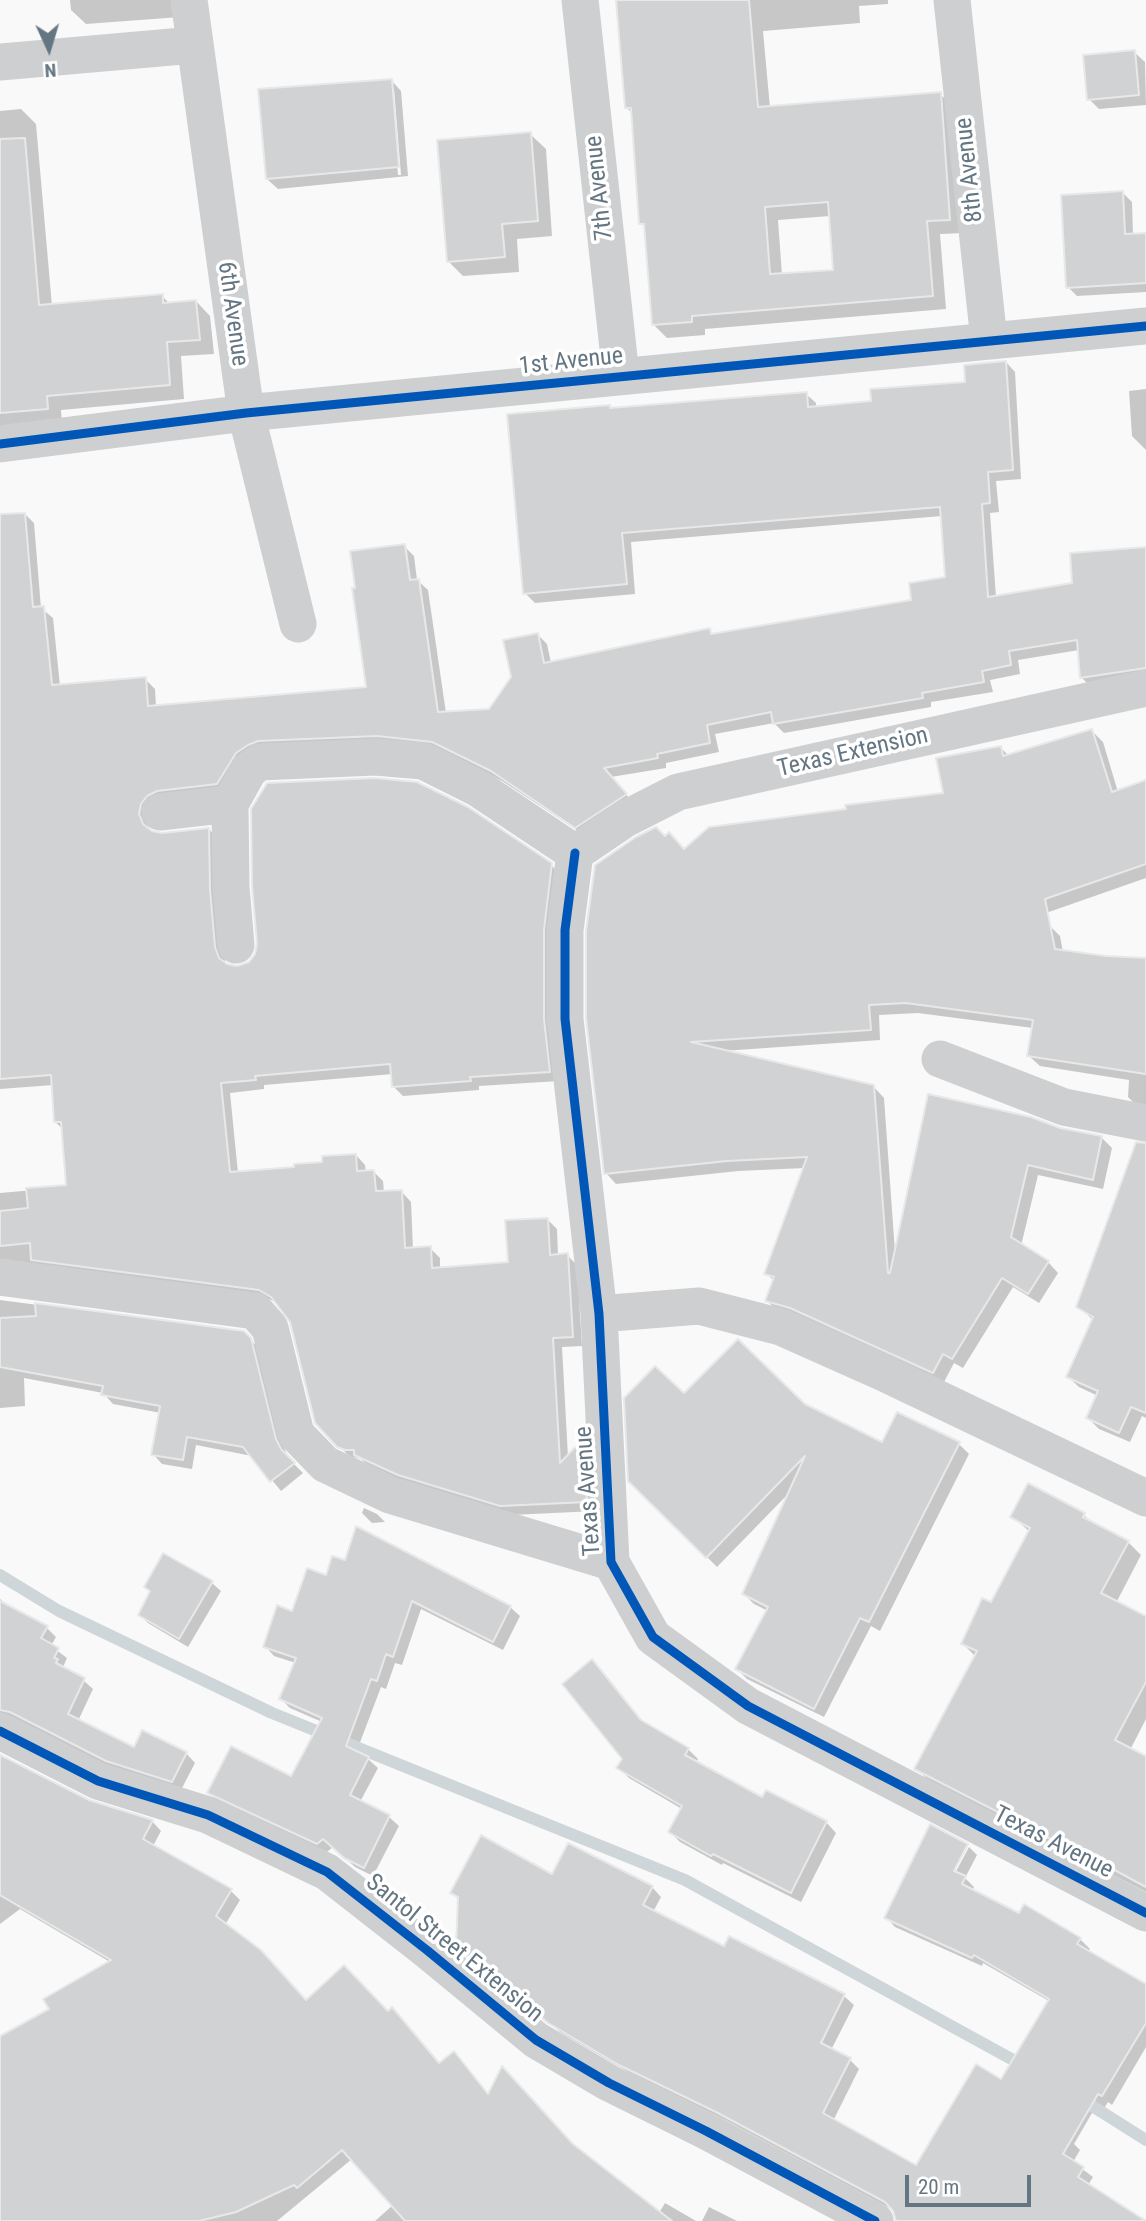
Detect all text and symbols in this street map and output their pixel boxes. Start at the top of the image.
north arrow [14,14,84,84]
text: N [44,59,57,82]
street label: 8th Avenue [950,116,990,224]
street label: 7th Avenue [580,134,620,242]
street label: 6th Avenue [210,260,254,368]
street label: 1st Avenue [518,342,624,382]
street label: Texas Extension [775,722,931,784]
street label: Texas Avenue [570,1425,608,1557]
street label: Texas Avenue [988,1801,1118,1885]
street label: Santol Street Extension [360,1869,548,2029]
scale bar [908,2162,1034,2206]
text: 20 m [918,2175,959,2199]

